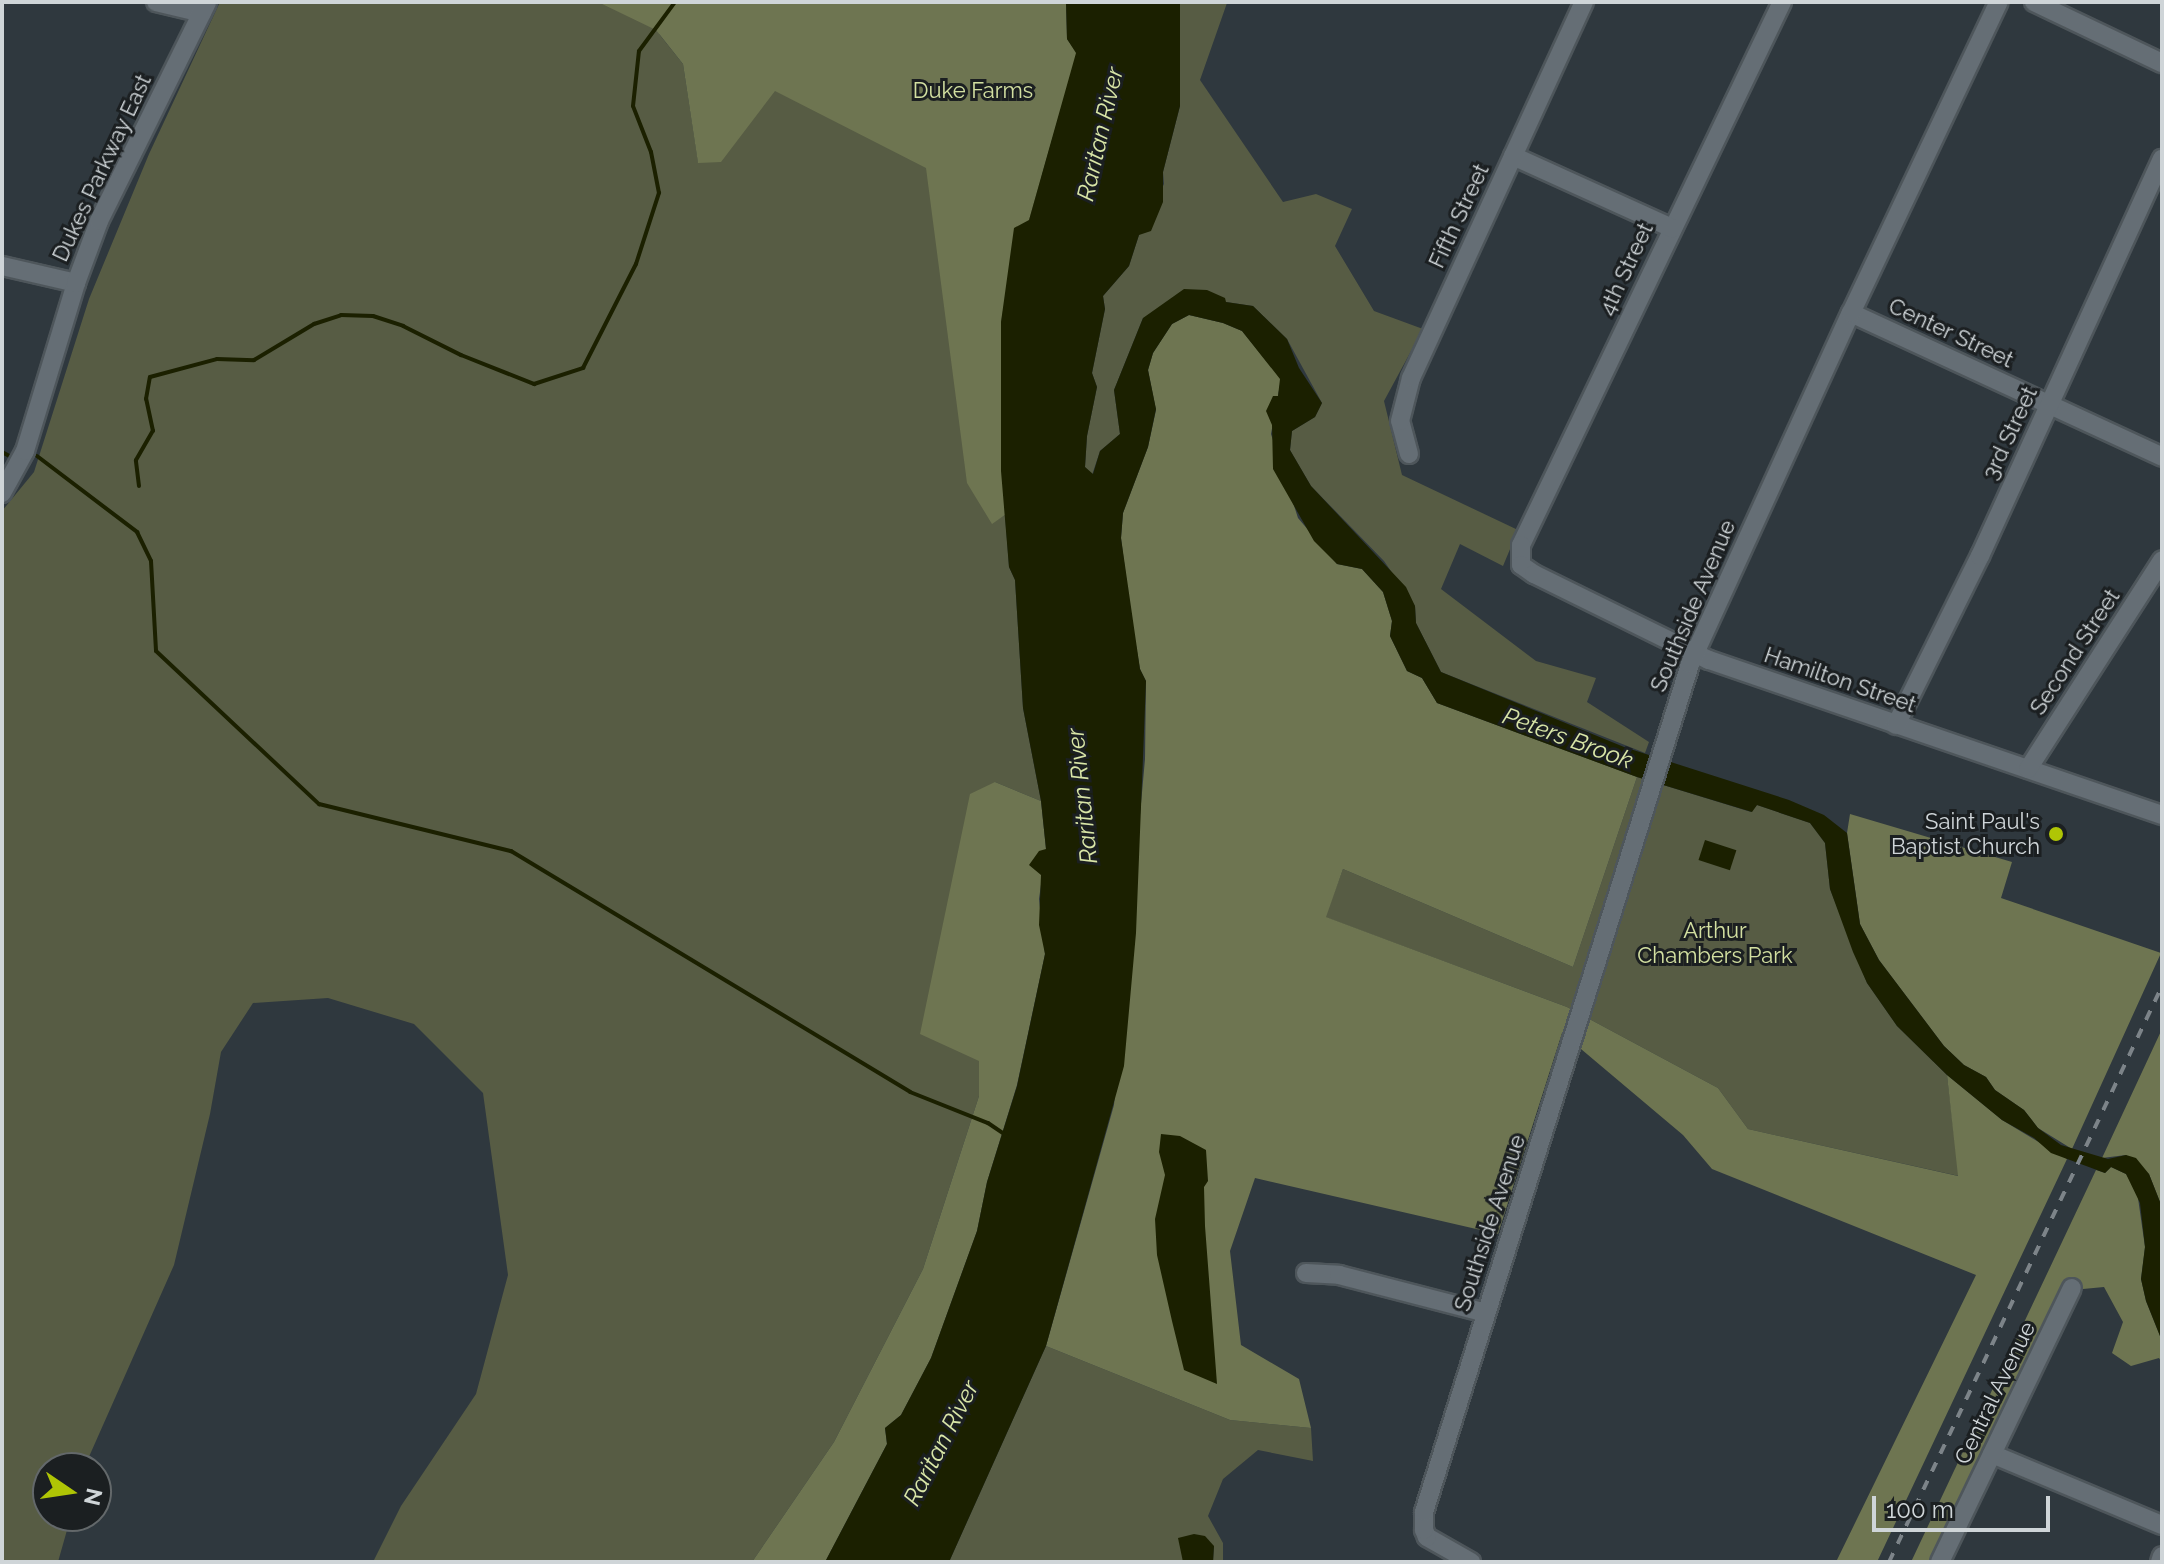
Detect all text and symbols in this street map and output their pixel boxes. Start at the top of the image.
water label: Raritan River [1071,64,1129,204]
street label: Dukes Parkway East [47,70,157,266]
park label: Duke Farms [913,78,1033,104]
street label: Fifth Street [1423,160,1495,272]
street label: 4th Street [1593,219,1659,319]
street label: Center Street [1884,292,2018,374]
street label: 3rd Street [1977,382,2043,484]
street label: Southside Avenue [1645,516,1741,696]
street label: Second Street [2025,584,2125,720]
street label: Hamilton Street [1761,642,1919,718]
water label: Peters Brook [1499,701,1637,775]
water label: Raritan River [1061,727,1103,865]
place label: Saint Paul's Baptist Church [1891,808,2040,860]
marker: Saint Paul's Baptist Church [2047,825,2065,843]
park label: Arthur Chambers Park [1637,917,1793,968]
street label: Southside Avenue [1449,1131,1531,1315]
street label: Central Avenue [1949,1317,2041,1469]
water label: Raritan River [897,1376,985,1510]
north arrow [32,1452,112,1532]
scale bar [1876,1480,2054,1530]
text: N [79,1486,108,1508]
text: 100 m [1886,1495,1954,1524]

